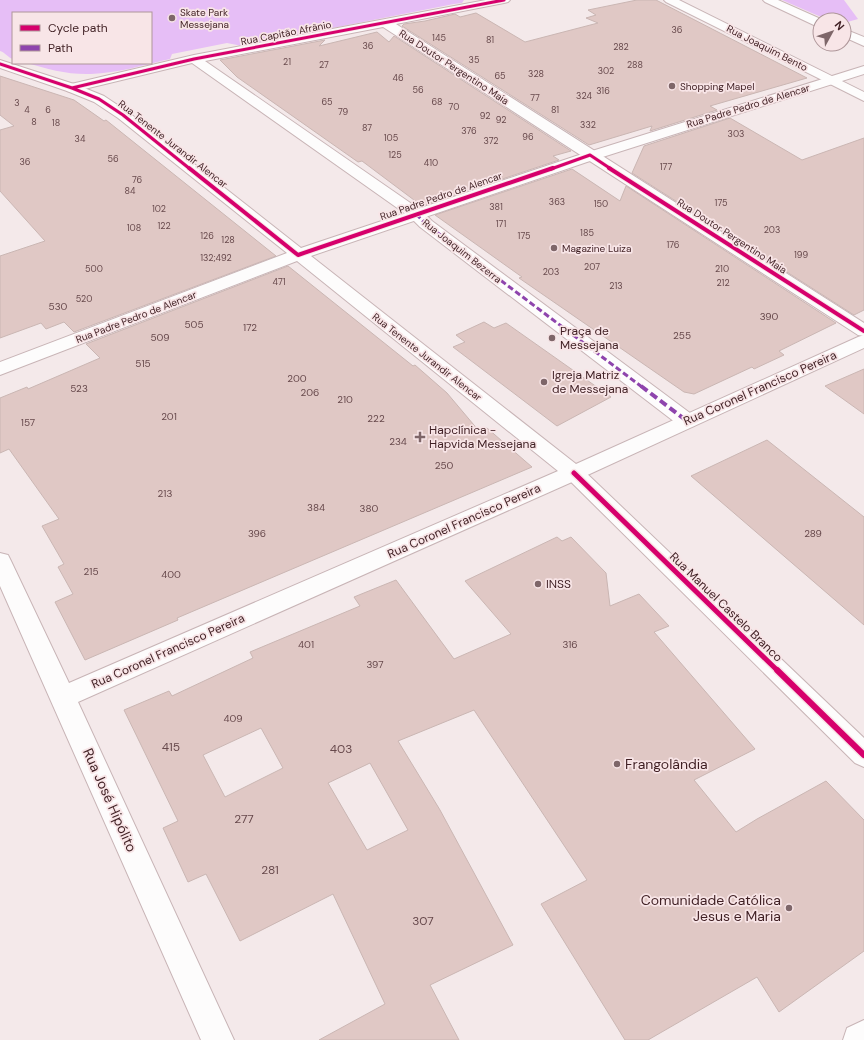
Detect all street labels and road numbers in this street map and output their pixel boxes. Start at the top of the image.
street label: Rua Capitão Afrânio [240,18,332,48]
street label: Rua Joaquim Bento [724,22,810,74]
street label: Rua Doutor Pergentino Maia [397,27,511,107]
street label: Rua Padre Pedro de Alencar [685,81,811,131]
street label: Rua Tenente Jurandir Alencar [116,97,231,191]
street label: Rua Padre Pedro de Alencar [378,169,504,223]
street label: Rua Doutor Pergentino Maia [675,196,789,276]
street label: Rua Joaquim Bezerra [420,216,504,286]
street label: Rua Padre Pedro de Alencar [74,288,198,346]
street label: Rua Tenente Jurandir Alencar [370,310,485,404]
street label: Rua Coronel Francisco Pereira [681,347,839,429]
street label: Rua Coronel Francisco Pereira [385,480,543,562]
street label: Rua Manuel Castelo Branco [666,549,786,665]
street label: Rua Coronel Francisco Pereira [89,610,247,692]
street label: Rua José Hipólito [79,745,141,855]

